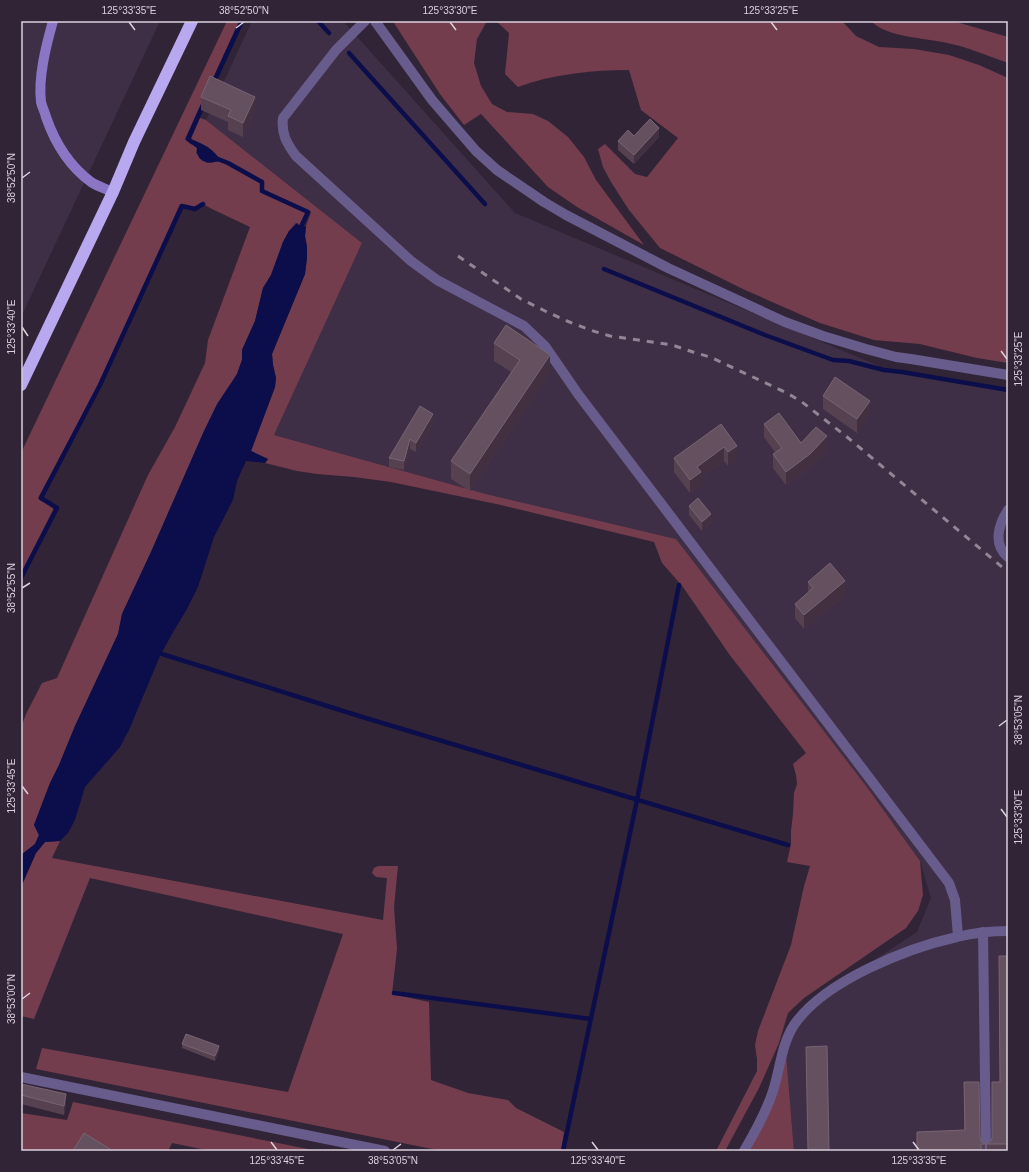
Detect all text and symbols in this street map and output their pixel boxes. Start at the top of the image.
text: 125°33'35"E [101,5,157,16]
text: 38°52'50"N [219,5,269,16]
text: 125°33'30"E [422,5,478,16]
text: 125°33'25"E [743,5,799,16]
text: 38°52'50"N [6,153,17,203]
text: 125°33'40"E [6,299,17,355]
text: 125°33'25"E [1013,331,1024,387]
text: 38°52'55"N [6,563,17,613]
text: 38°53'05"N [1013,695,1024,745]
text: 125°33'45"E [6,758,17,814]
text: 125°33'30"E [1013,789,1024,845]
text: 38°53'00"N [6,974,17,1024]
text: 125°33'45"E [249,1155,305,1166]
text: 38°53'05"N [368,1155,418,1166]
text: 125°33'40"E [570,1155,626,1166]
text: 125°33'35"E [891,1155,947,1166]

